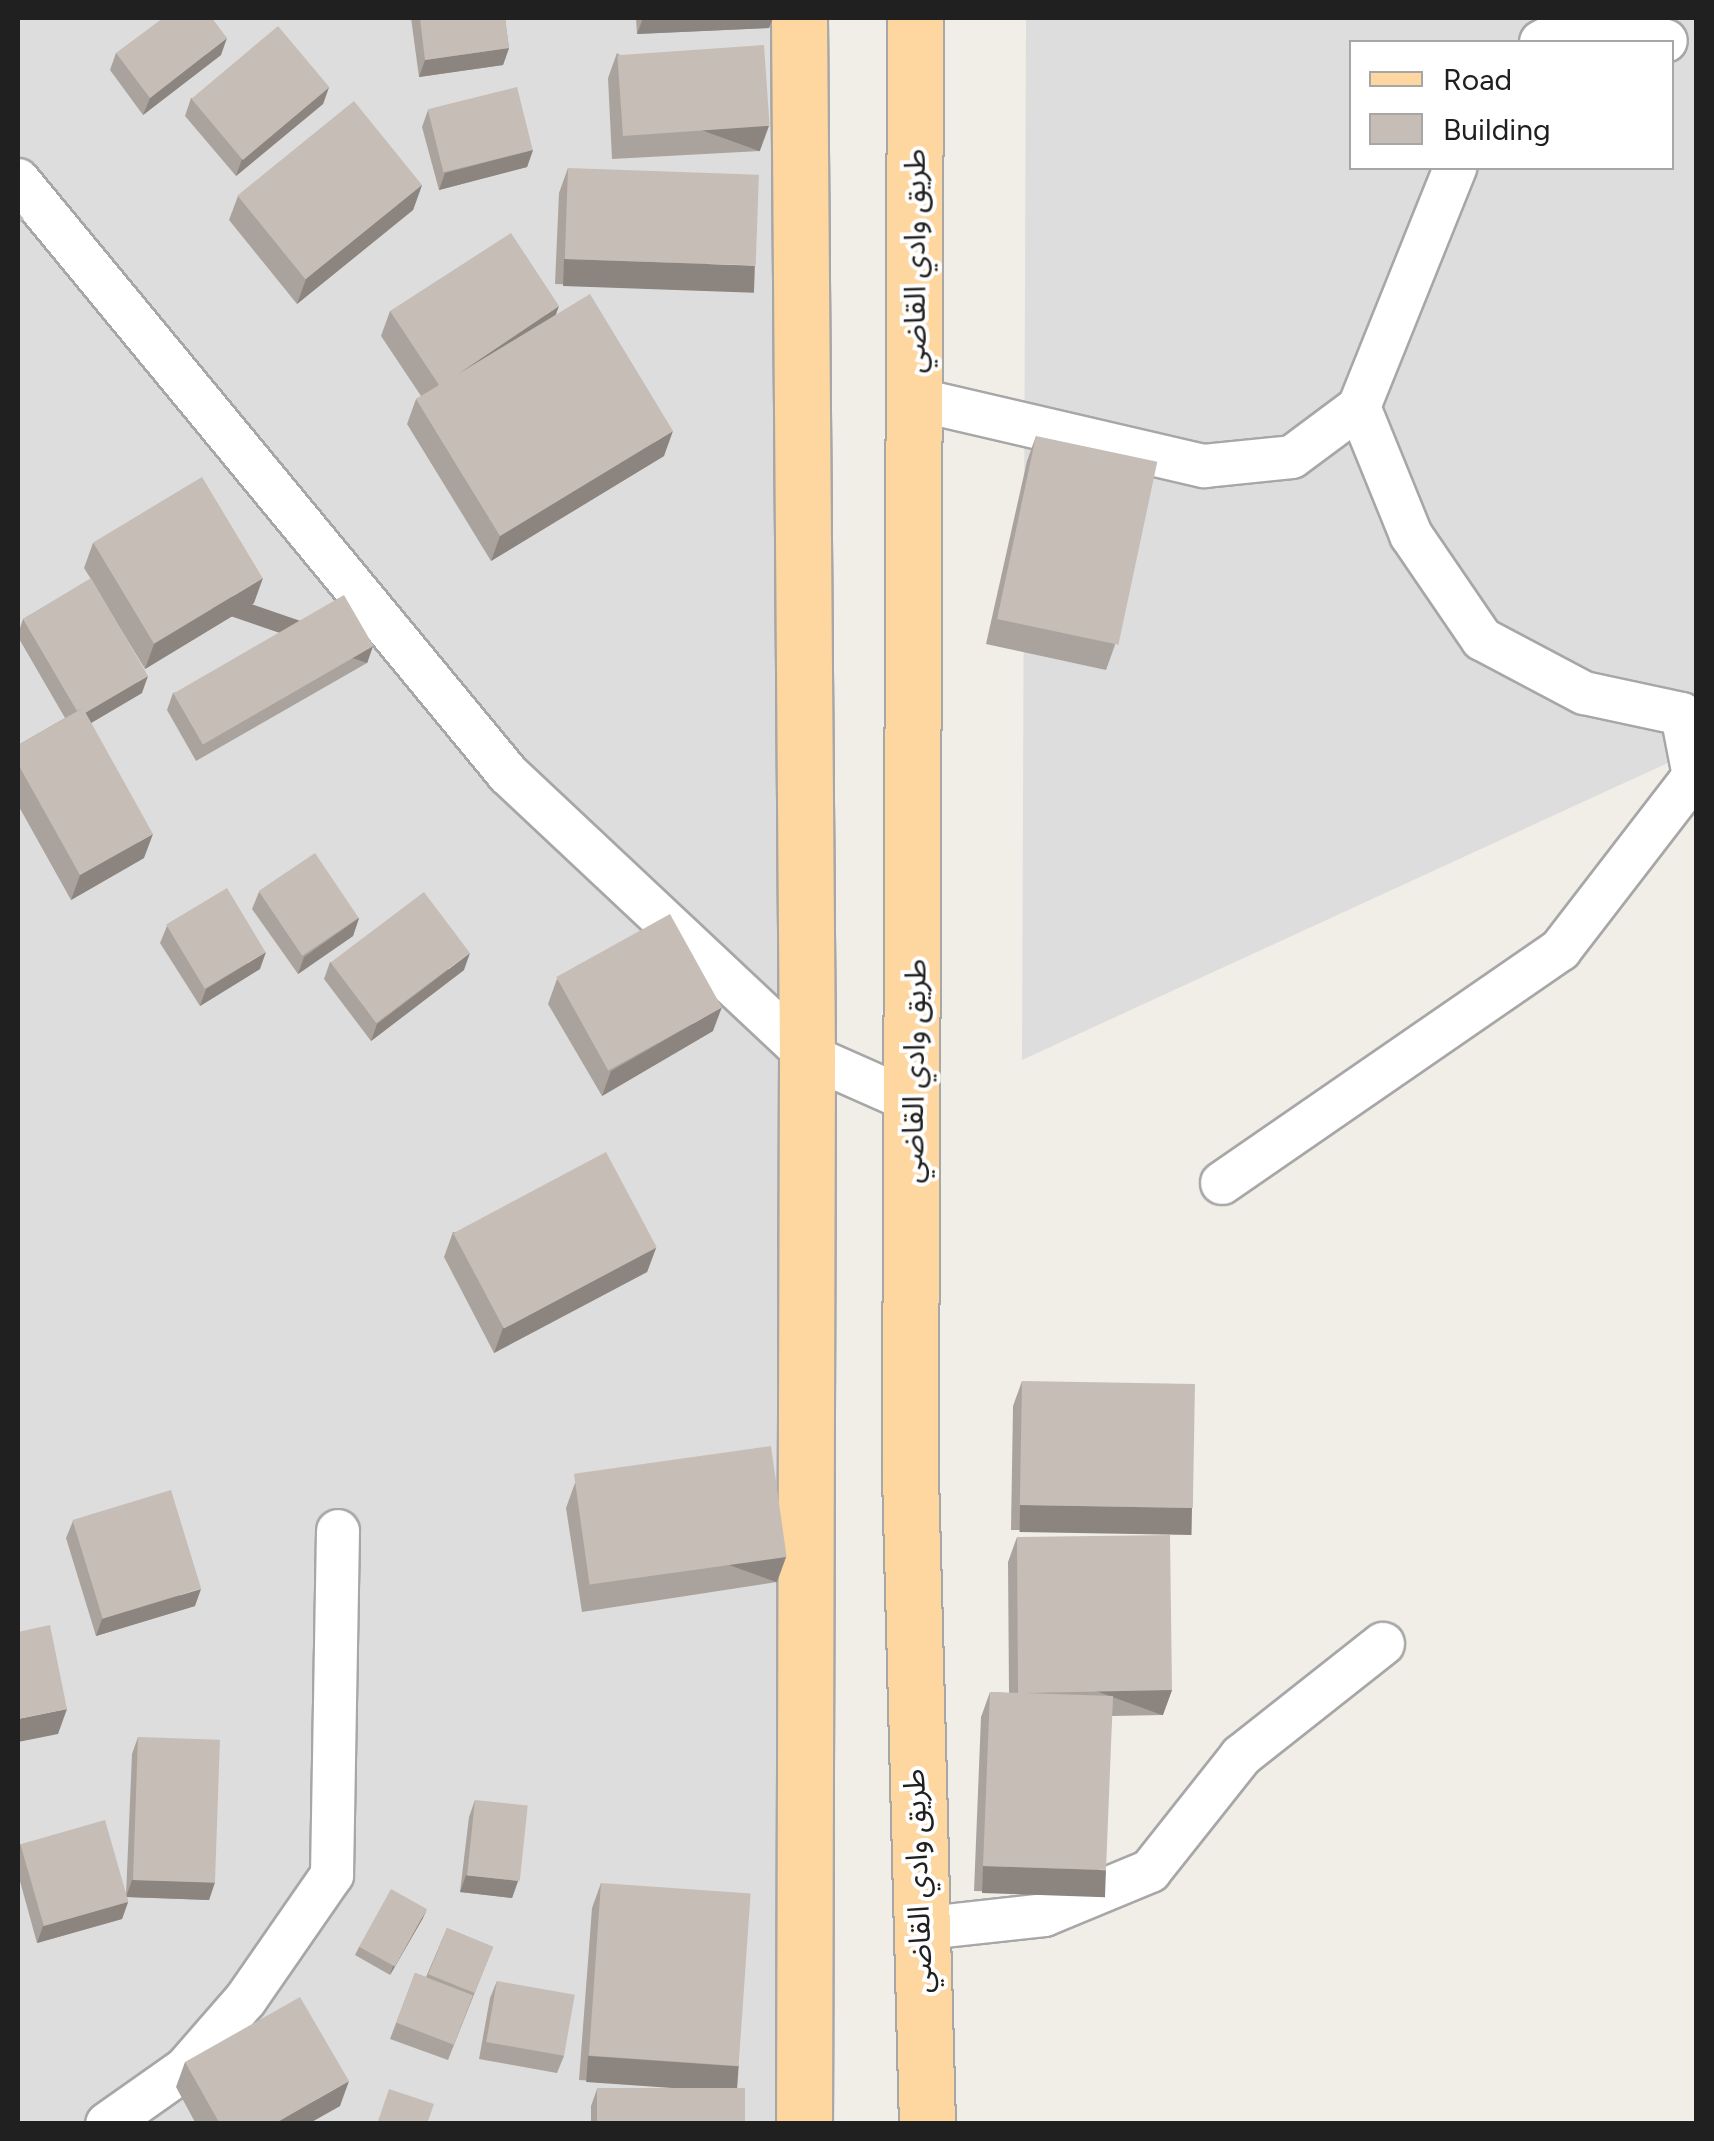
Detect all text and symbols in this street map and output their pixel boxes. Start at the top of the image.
legend [1349,40,1674,170]
text: Road [1443,61,1512,98]
text: Building [1443,111,1551,148]
street label: طريق وادي القاضي [897,149,933,373]
street label: طريق وادي القاضي [894,958,934,1184]
street label: طريق وادي القاضي [896,1768,940,1994]

